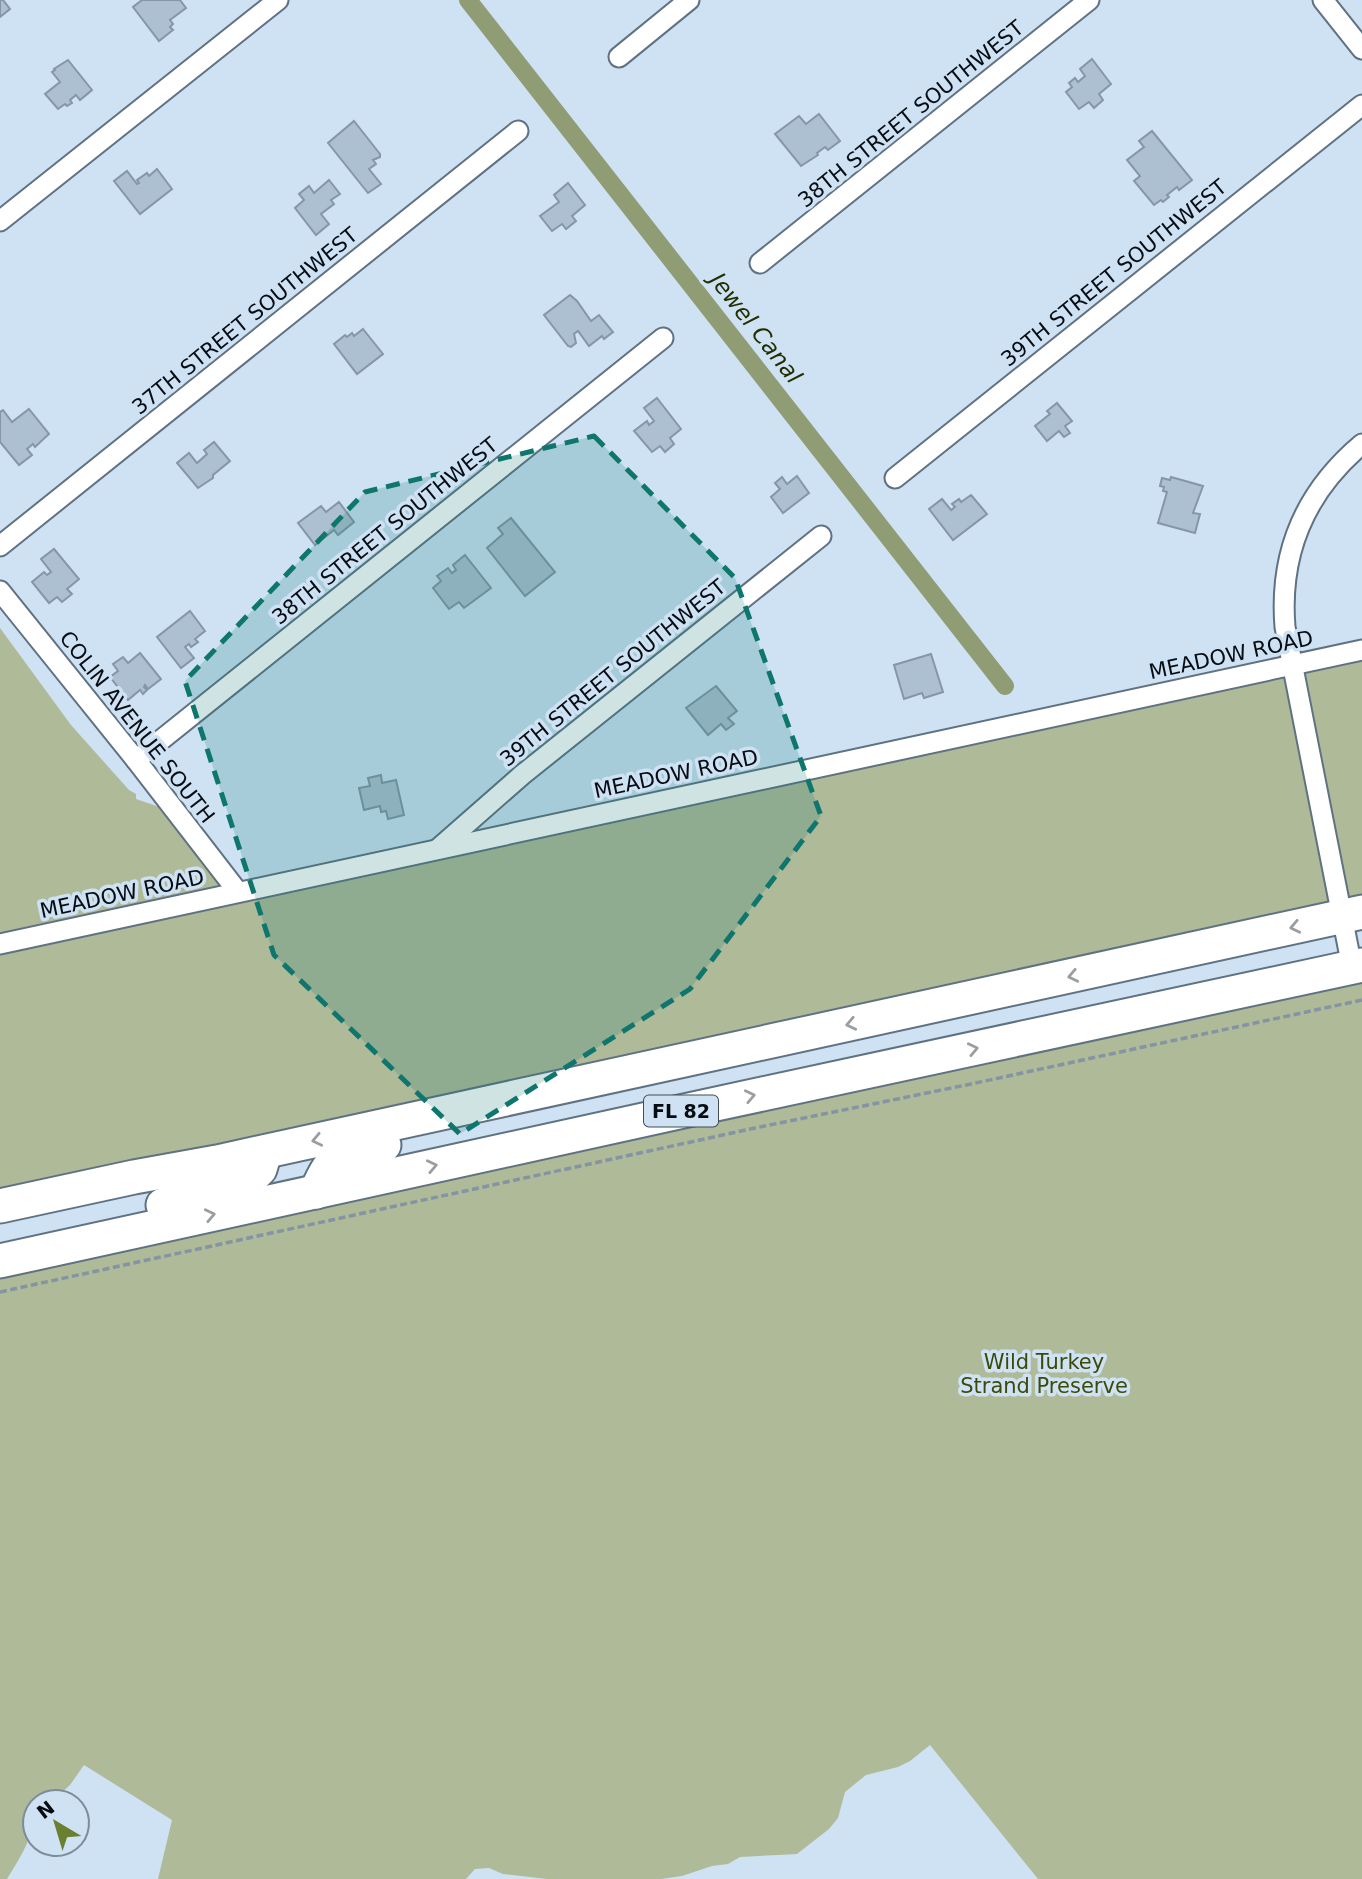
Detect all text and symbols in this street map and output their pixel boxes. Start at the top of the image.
street label: 38TH STREET SOUTHWEST [794,16,1029,212]
street label: 39TH STREET SOUTHWEST [997,175,1232,371]
street label: 37TH STREET SOUTHWEST [128,223,363,419]
water label: Jewel Canal [702,265,808,389]
street label: 38TH STREET SOUTHWEST [268,433,503,629]
street label: 39TH STREET SOUTHWEST [496,575,731,771]
street label: COLIN AVENUE SOUTH [55,626,219,828]
street label: MEADOW ROAD [1147,626,1315,684]
street label: MEADOW ROAD [592,745,760,803]
street label: MEADOW ROAD [38,865,206,923]
one-way arrow [1289,919,1301,933]
one-way arrow [1067,967,1079,982]
one-way arrow [845,1015,857,1030]
one-way arrow [967,1043,979,1058]
one-way arrow [744,1090,756,1105]
road number: FL 82 [644,1096,718,1126]
one-way arrow [311,1132,323,1146]
one-way arrow [426,1160,438,1175]
one-way arrow [204,1209,216,1223]
park label: Wild Turkey Strand Preserve [960,1350,1128,1398]
north arrow [21,1788,91,1858]
text: N [32,1796,59,1823]

